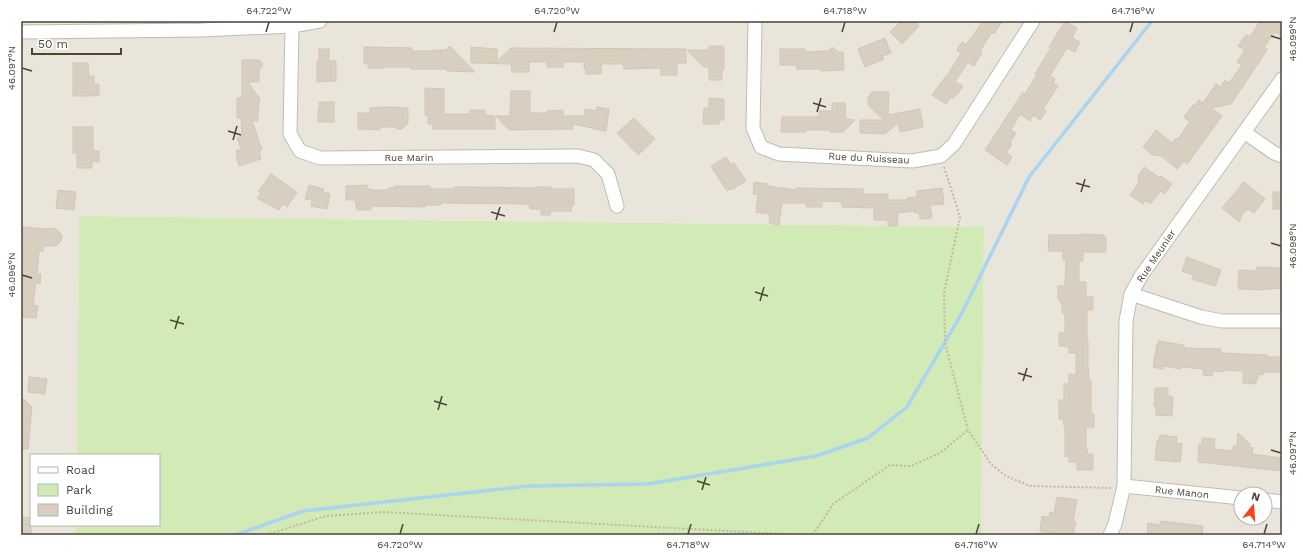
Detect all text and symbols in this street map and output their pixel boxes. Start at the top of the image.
text: 64.722°W [246,5,292,16]
text: 64.720°W [534,5,580,16]
text: 64.718°W [823,5,867,16]
text: 64.716°W [1111,5,1155,16]
text: 46.099°N [1287,16,1298,62]
scale bar [32,30,121,56]
text: 50 m [38,37,68,51]
text: 46.097°N [6,46,17,90]
street label: Rue du Ruisseau [828,150,910,166]
street label: Rue Marin [385,152,433,163]
text: 46.098°N [1287,223,1298,269]
street label: Rue Meunier [1134,228,1178,284]
text: 46.096°N [6,252,17,298]
text: 46.097°N [1287,431,1298,475]
legend [30,454,160,526]
text: Road [66,463,95,477]
text: Park [66,483,92,497]
street label: Rue Manon [1154,484,1210,500]
north arrow [1233,486,1273,526]
text: N [1250,490,1262,504]
text: Building [66,503,113,517]
text: 64.720°W [377,539,423,550]
text: 64.718°W [666,539,710,550]
text: 64.716°W [954,539,998,550]
text: 64.714°W [1242,539,1286,550]

